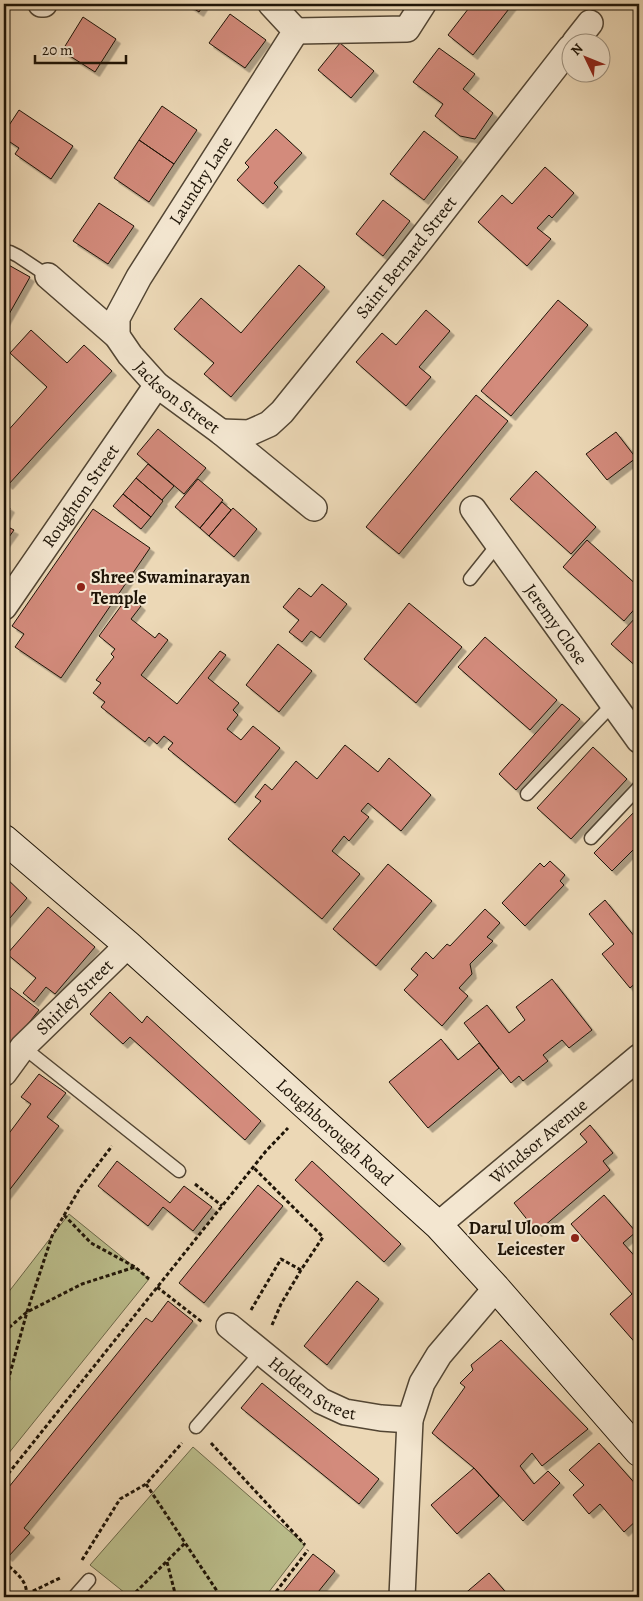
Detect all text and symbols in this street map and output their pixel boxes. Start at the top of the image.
scale bar [35,32,126,64]
north arrow [560,32,610,82]
text: N [566,39,587,60]
text: 20 m [42,40,73,60]
street label: Laundry Lane [163,131,238,230]
street label: Saint Bernard Street [350,191,462,324]
street label: Jackson Street [129,355,225,439]
street label: Roughton Street [37,439,125,552]
place label: Shree Swaminarayan Temple [91,565,250,610]
street label: Jeremy Close [519,579,593,670]
marker: Shree Swaminarayan Temple [75,581,87,593]
street label: Shirley Street [30,954,119,1040]
street label: Loughborough Road [271,1073,399,1191]
street label: Windsor Avenue [484,1093,593,1190]
place label: Darul Uloom Leicester [469,1216,566,1261]
marker: Darul Uloom Leicester [569,1232,581,1244]
street label: Holden Street [263,1351,358,1426]

